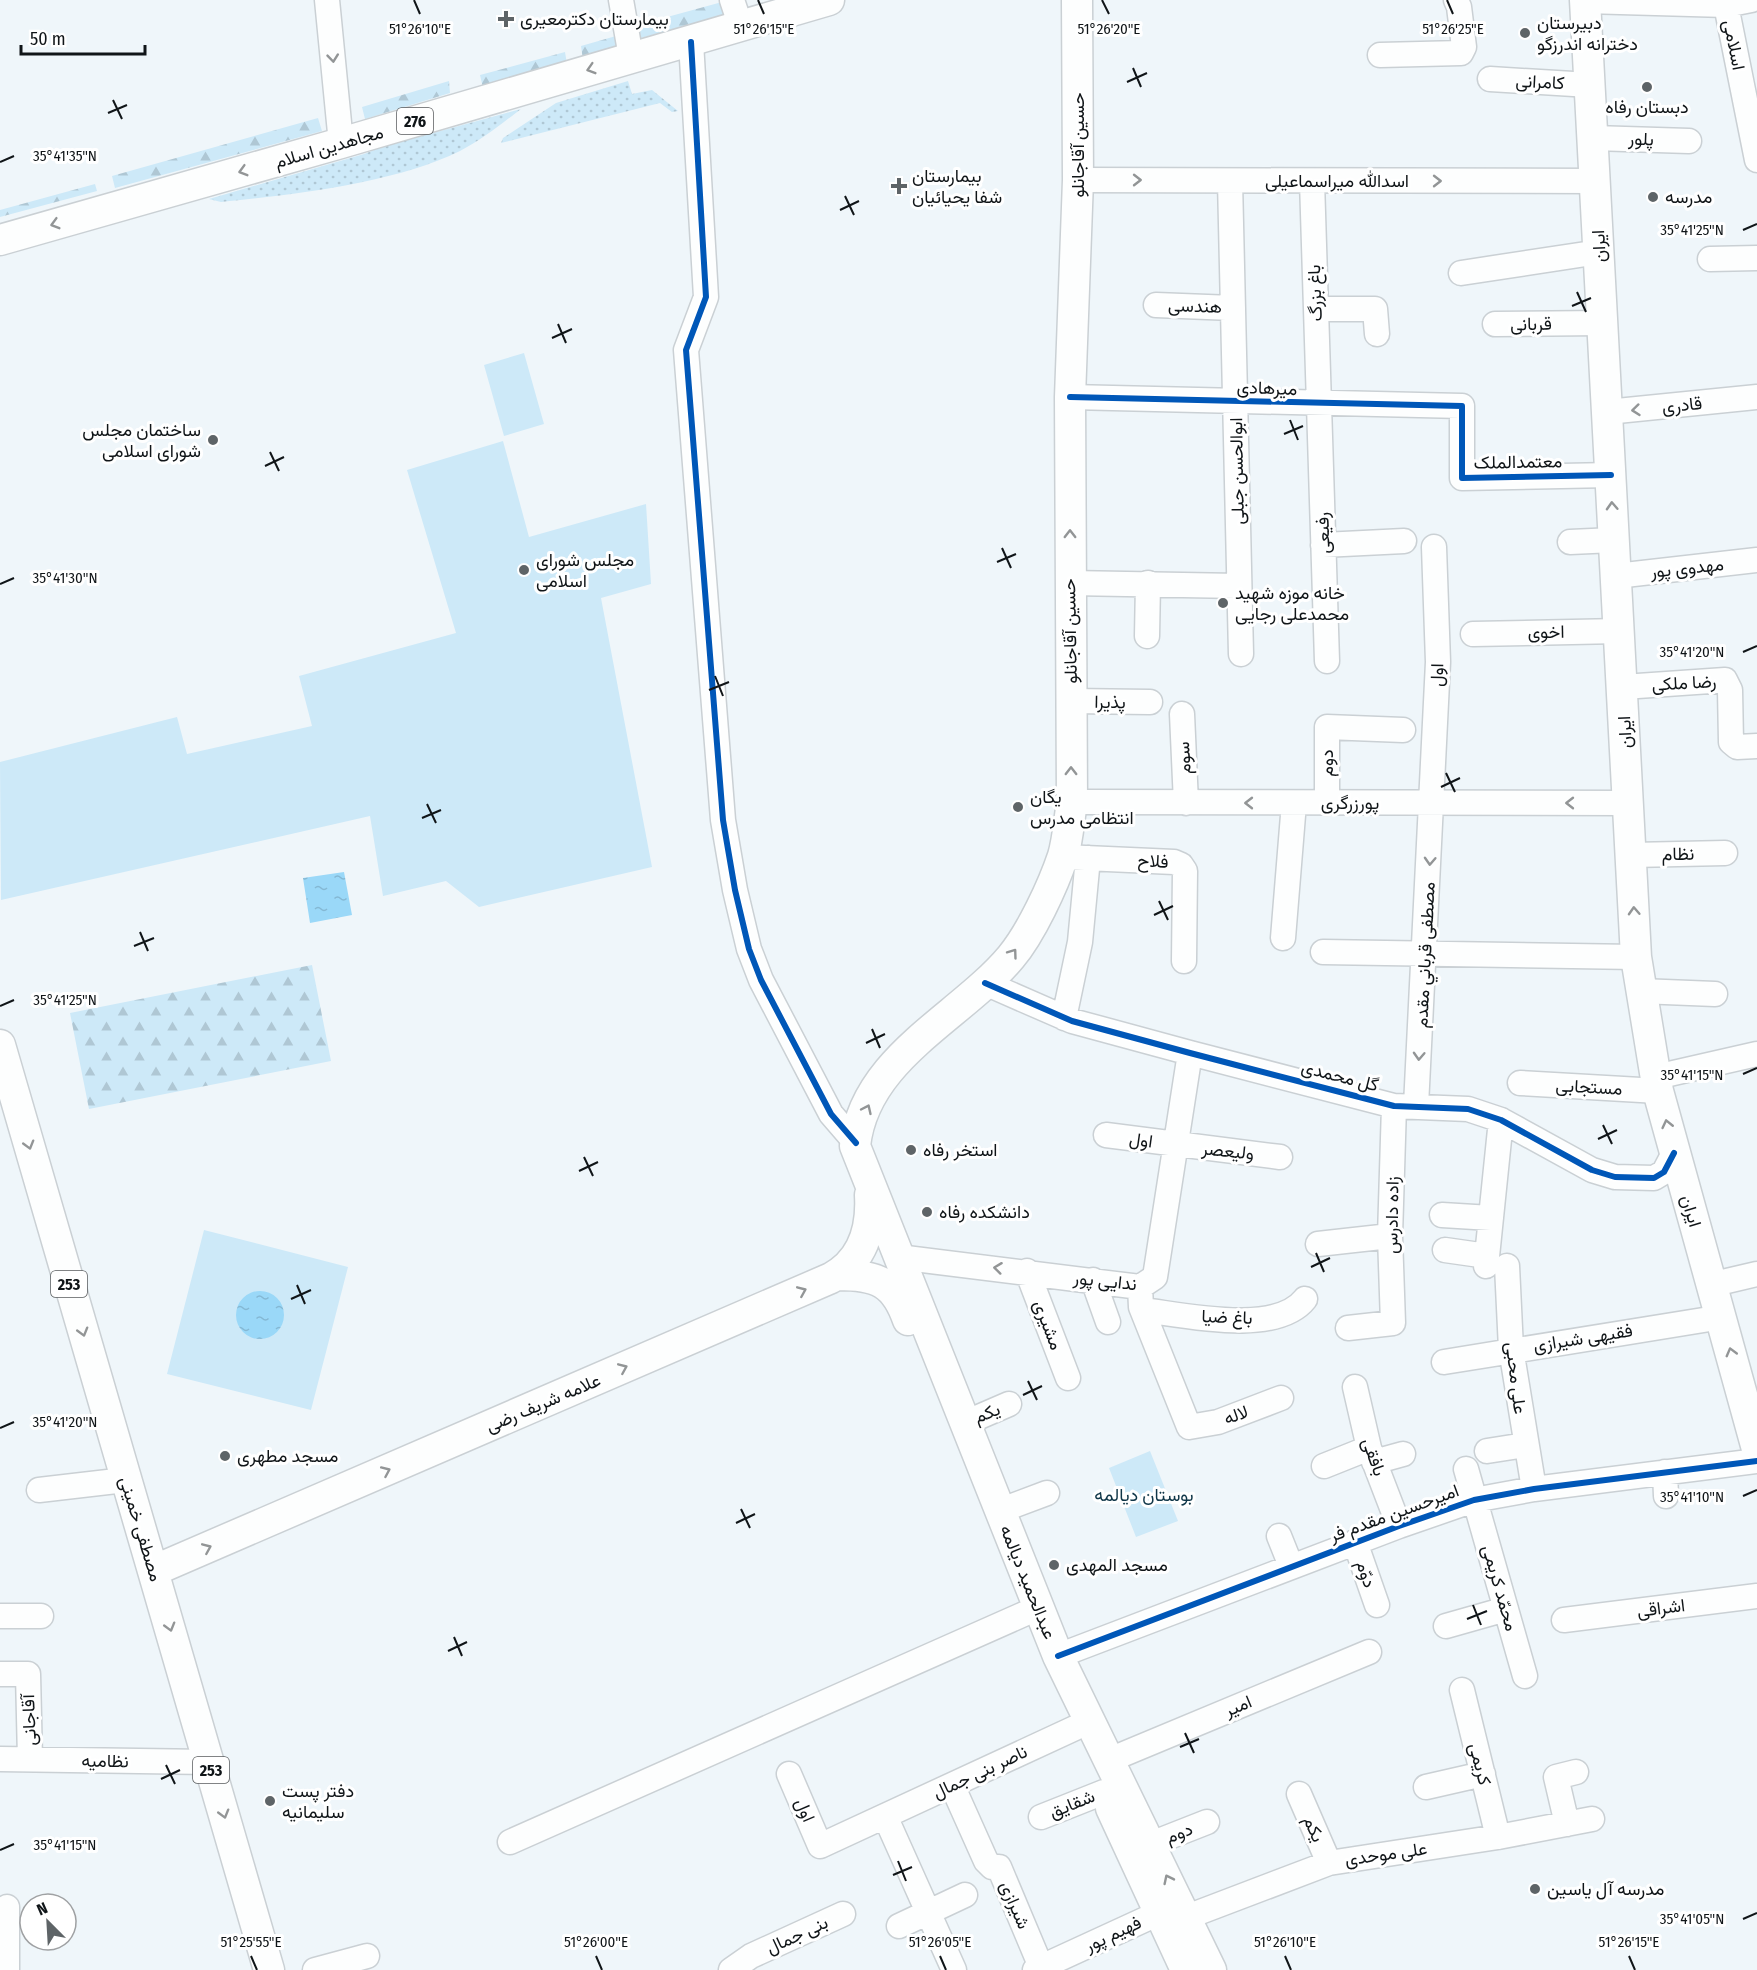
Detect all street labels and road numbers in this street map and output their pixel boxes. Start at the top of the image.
street label: اسلامی [1718,18,1750,72]
street label: کامرانی [1515,70,1565,94]
street label: حسین آقاجانلو [1067,93,1089,198]
road number: 276 [397,108,433,134]
street label: مجاهدین اسلام [272,121,386,174]
street label: پلور [1627,128,1654,151]
street label: اسدالله میراسماعیلی [1265,170,1409,192]
street label: ایران [1587,229,1611,263]
street label: باغ بزرگ [1303,264,1328,322]
street label: هندسی [1168,294,1222,318]
street label: قربانی [1510,313,1552,335]
street label: میرهادی [1236,376,1298,400]
street label: قادرى [1661,392,1703,418]
street label: ابوالحسن جبلی [1225,417,1249,525]
street label: معتمدالملک [1474,450,1562,474]
street label: رفیعی [1311,512,1335,554]
street label: مهدوی پور [1648,553,1725,584]
street label: حسین آقاجانلو [1058,578,1082,684]
street label: اخوی [1527,621,1565,643]
street label: اول [1426,663,1448,687]
street label: رضا ملکی [1651,670,1717,696]
street label: پذیرا [1094,691,1126,714]
street label: ایران [1613,715,1637,749]
street label: سوم [1172,741,1197,775]
street label: دوم [1316,749,1339,777]
street label: پورزرگری [1321,792,1379,815]
street label: نظام [1661,843,1695,866]
street label: فلاح [1137,849,1169,874]
street label: مصطفی قرباني مقدم [1410,881,1444,1029]
street label: گل محمدی [1299,1056,1381,1096]
street label: مستجابی [1555,1074,1623,1100]
street label: اول [1128,1127,1154,1153]
street label: ولیعصر [1200,1137,1255,1165]
street label: زاده دادرس [1380,1176,1404,1254]
street label: ایران [1676,1192,1706,1230]
street label: ندایی پور [1071,1267,1138,1296]
road number: 253 [51,1271,87,1297]
street label: مشیری [1028,1297,1068,1353]
street label: باغ ضیا [1201,1305,1253,1330]
street label: فقیهی شیرازی [1532,1319,1634,1357]
street label: علی محبی [1501,1341,1531,1415]
street label: علامه شریف رضی [482,1369,604,1437]
street label: یکم [971,1398,1004,1429]
street label: لاله [1221,1400,1251,1430]
street label: بافقی [1357,1435,1391,1479]
street label: مصطفی خمینی [115,1474,167,1584]
street label: امیرحسین مقدم فر [1325,1479,1462,1548]
street label: عبدالحمید دیالمه [995,1522,1061,1642]
street label: محمّد کریمی [1477,1542,1523,1634]
street label: دوّم [1350,1557,1381,1591]
street label: اشراقی [1636,1594,1686,1622]
street label: امیر [1220,1690,1255,1722]
street label: آقاجانی [17,1692,41,1746]
street label: ناصر بنی جمال [929,1740,1031,1804]
street label: کریمی [1464,1741,1496,1787]
street label: نظامیه [81,1750,129,1772]
road number: 253 [193,1757,229,1783]
street label: شقایق [1046,1785,1098,1823]
street label: اول [790,1795,820,1825]
street label: یکم [1298,1813,1329,1846]
street label: دوم [1162,1818,1196,1849]
street label: علی موحدی [1343,1837,1429,1871]
street label: شیرازی [995,1878,1035,1932]
street label: بنی جمال [762,1911,832,1959]
street label: فهیم پور [1080,1911,1145,1958]

